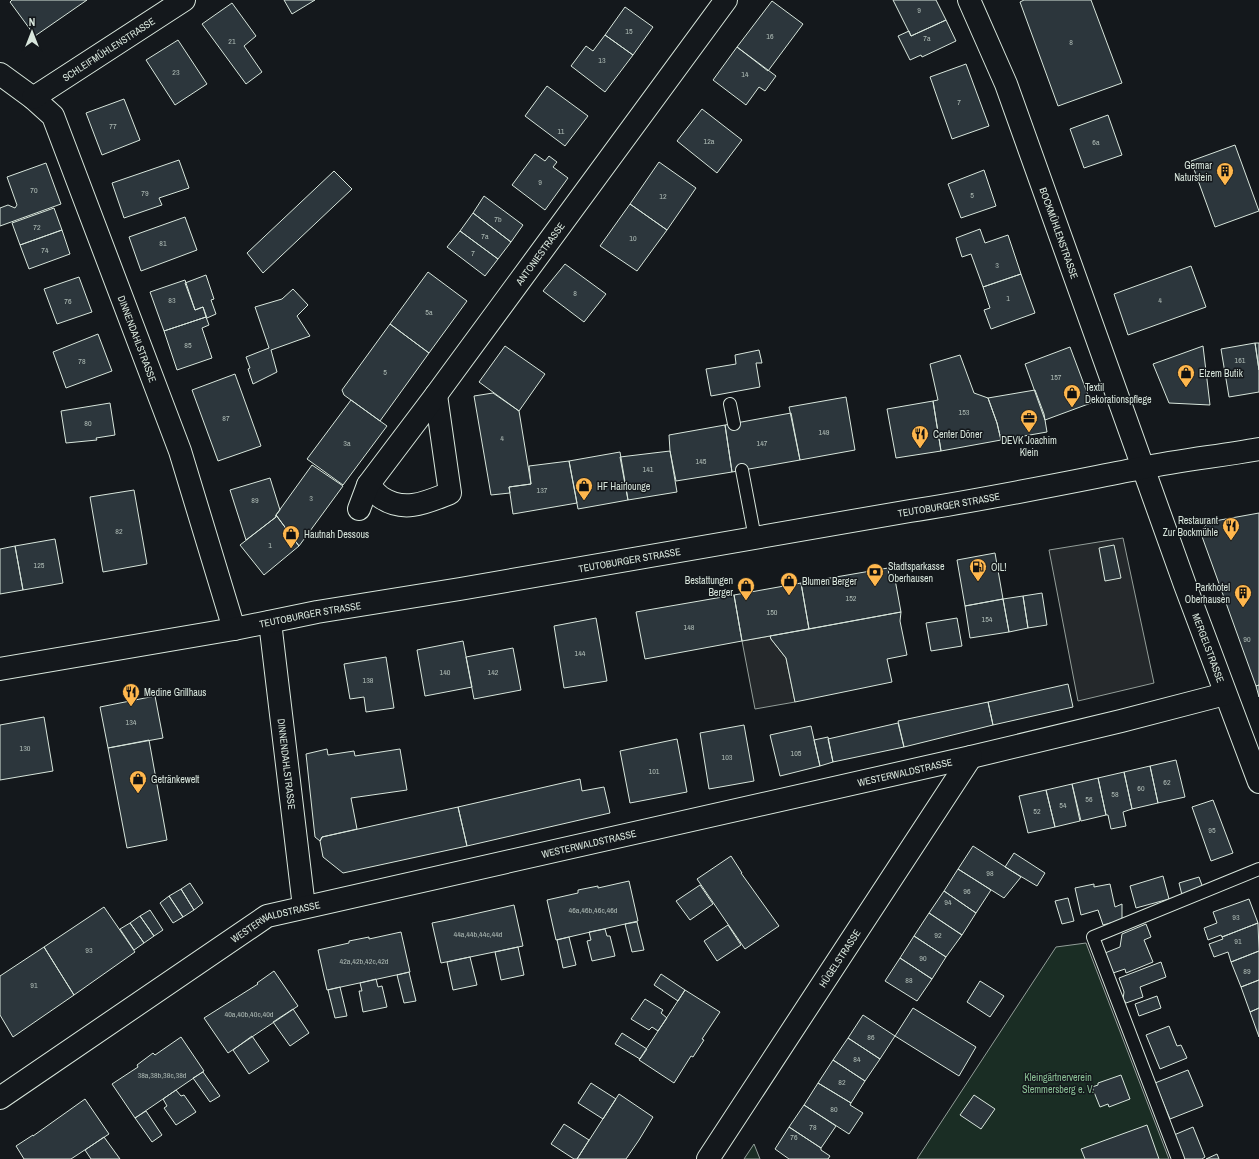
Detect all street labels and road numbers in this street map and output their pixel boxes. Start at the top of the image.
street label: SCHLEIFMÜHLENSTRASSE [60,15,157,84]
street label: BOCKMÜHLENSTRASSE [1036,186,1081,281]
street label: ANTONIESTRASSE [512,220,568,289]
street label: DINNENDAHLSTRASSE [115,294,159,384]
street label: TEUTOBURGER STRASSE [897,490,1001,520]
street label: TEUTOBURGER STRASSE [578,545,682,575]
street label: TEUTOBURGER STRASSE [258,599,362,631]
street label: MERGELSTRASSE [1189,612,1227,685]
street label: DINNENDAHLSTRASSE [275,718,298,810]
street label: WESTERWALDSTRASSE [856,755,954,789]
street label: WESTERWALDSTRASSE [540,827,638,861]
street label: WESTERWALDSTRASSE [228,898,321,946]
street label: HÜGELSTRASSE [816,927,863,990]

